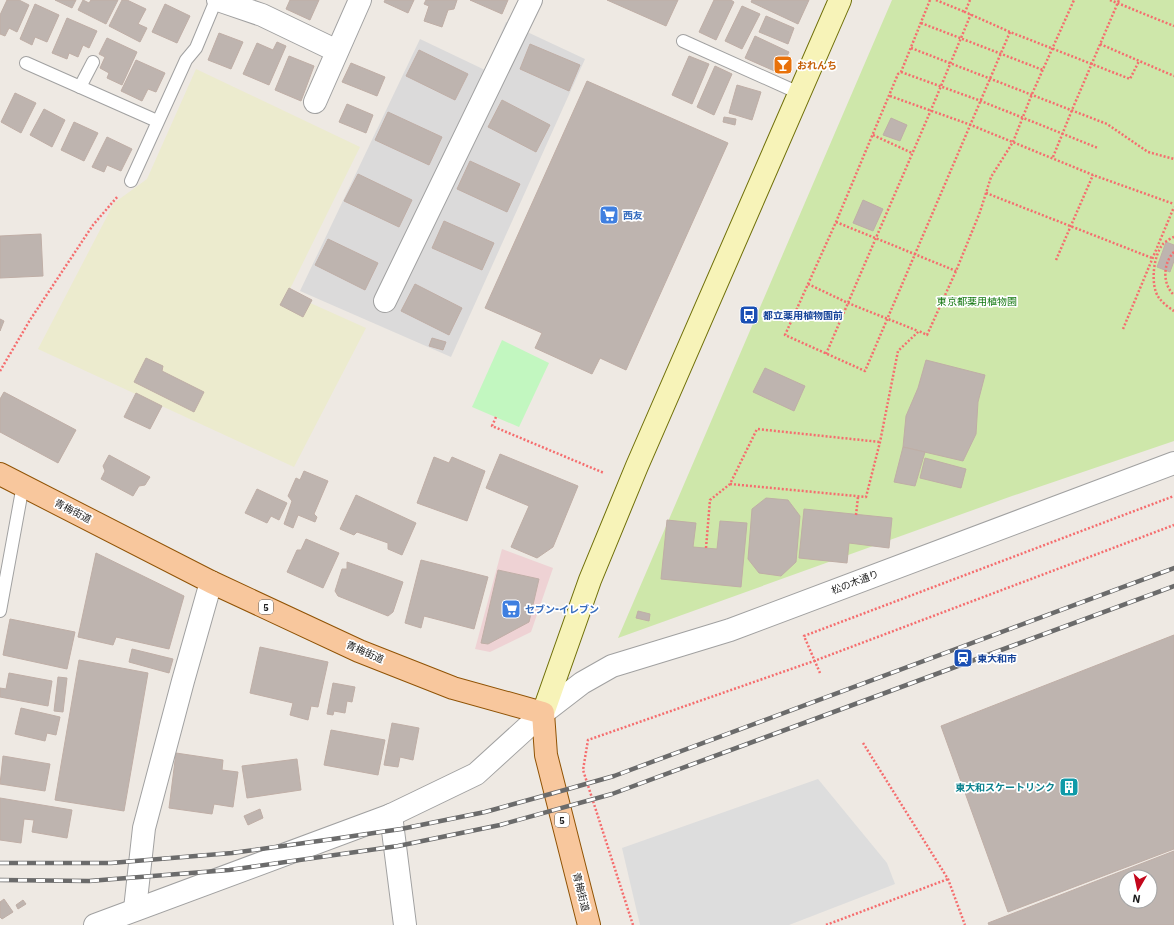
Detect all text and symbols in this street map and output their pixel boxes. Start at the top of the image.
bar icon: おれんち [772,54,794,76]
place label: おれんち [797,59,837,72]
supermarket icon: 西友 [598,204,620,226]
place label: 西友 [623,209,643,222]
park label: 東京都薬用植物園 [937,295,1017,308]
bus stop icon: 都立薬用植物園前 [738,304,760,326]
place label: 都立薬用植物園前 [763,309,843,322]
street label: 青梅街道 [52,496,94,526]
street label: 松の木通り [829,567,881,597]
supermarket icon: セブン-イレブン [500,598,522,620]
road number: 5 [259,600,273,614]
place label: セブン-イレブン [525,603,599,616]
street label: 青梅街道 [344,638,386,666]
station icon: 東大和市 [952,647,974,669]
place label: 東大和市 [977,652,1017,665]
building icon: 東大和スケートリンク [1058,776,1080,798]
place label: 東大和スケートリンク [955,781,1055,794]
road number: 5 [555,813,569,827]
north arrow [1118,869,1158,909]
street label: 青梅街道 [570,871,592,913]
text: N [1131,891,1141,906]

